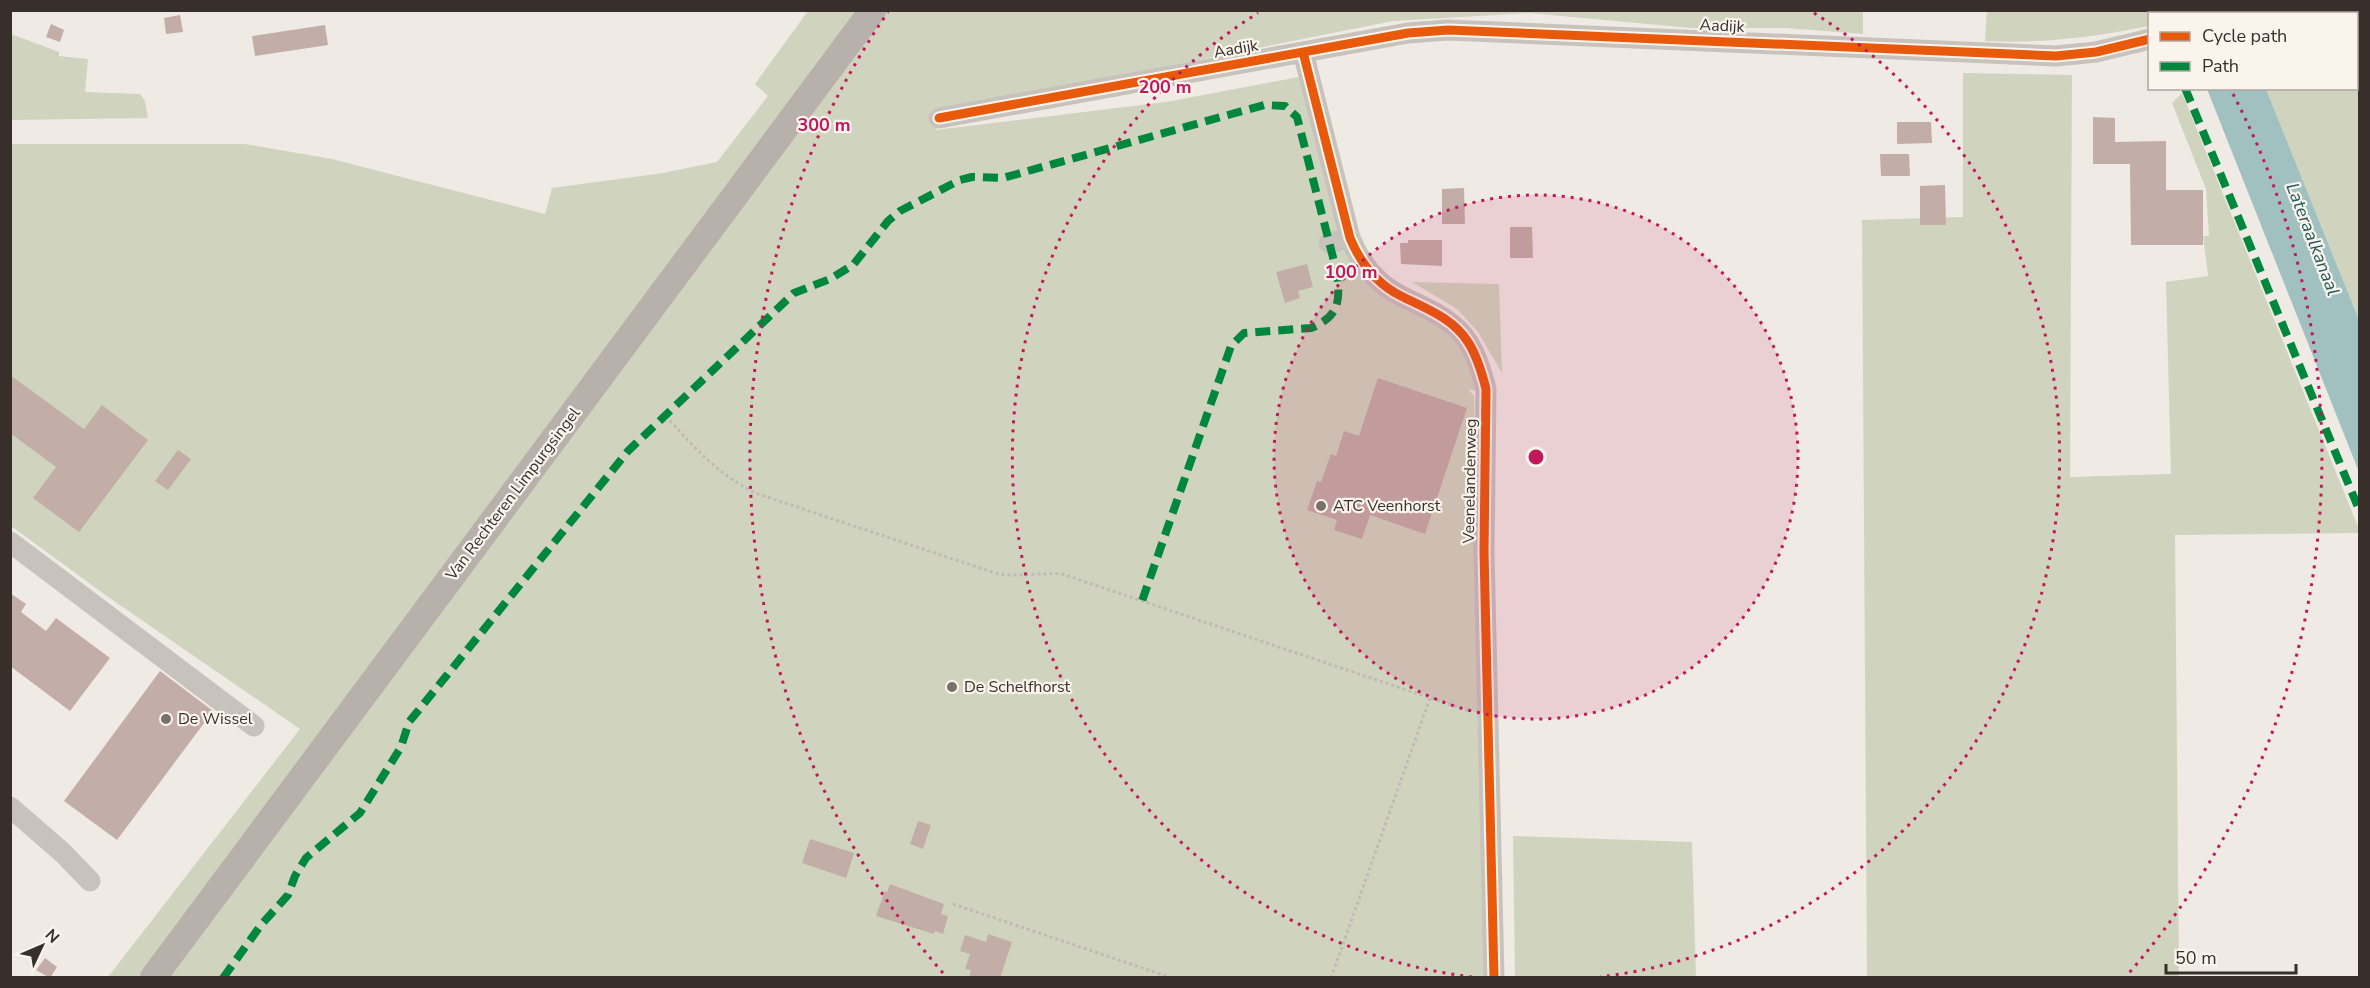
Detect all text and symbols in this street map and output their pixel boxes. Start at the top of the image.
legend [2148,12,2358,90]
street label: Aadijk [1699,14,1746,38]
text: Cycle path [2202,24,2287,48]
street label: Aadijk [1212,34,1261,64]
text: Path [2202,54,2239,78]
text: 200 m [1138,75,1192,99]
text: 300 m [797,113,851,137]
water label: Lateraalkanaal [2280,179,2346,299]
text: 100 m [1324,260,1378,284]
street label: Van Rechteren Limpurgsingel [440,403,585,586]
street label: Veenelandenweg [1458,418,1482,545]
centre of rings [1526,447,1546,467]
place label: ATC Veenhorst [1333,495,1441,517]
marker: ATC Veenhorst [1314,499,1328,513]
place label: De Schelfhorst [964,676,1071,698]
marker: De Schelfhorst [945,680,959,694]
place label: De Wissel [178,708,253,730]
marker: De Wissel [159,712,173,726]
north arrow [12,916,72,976]
text: N [40,924,64,948]
scale bar [2166,937,2296,975]
text: 50 m [2175,946,2217,970]

